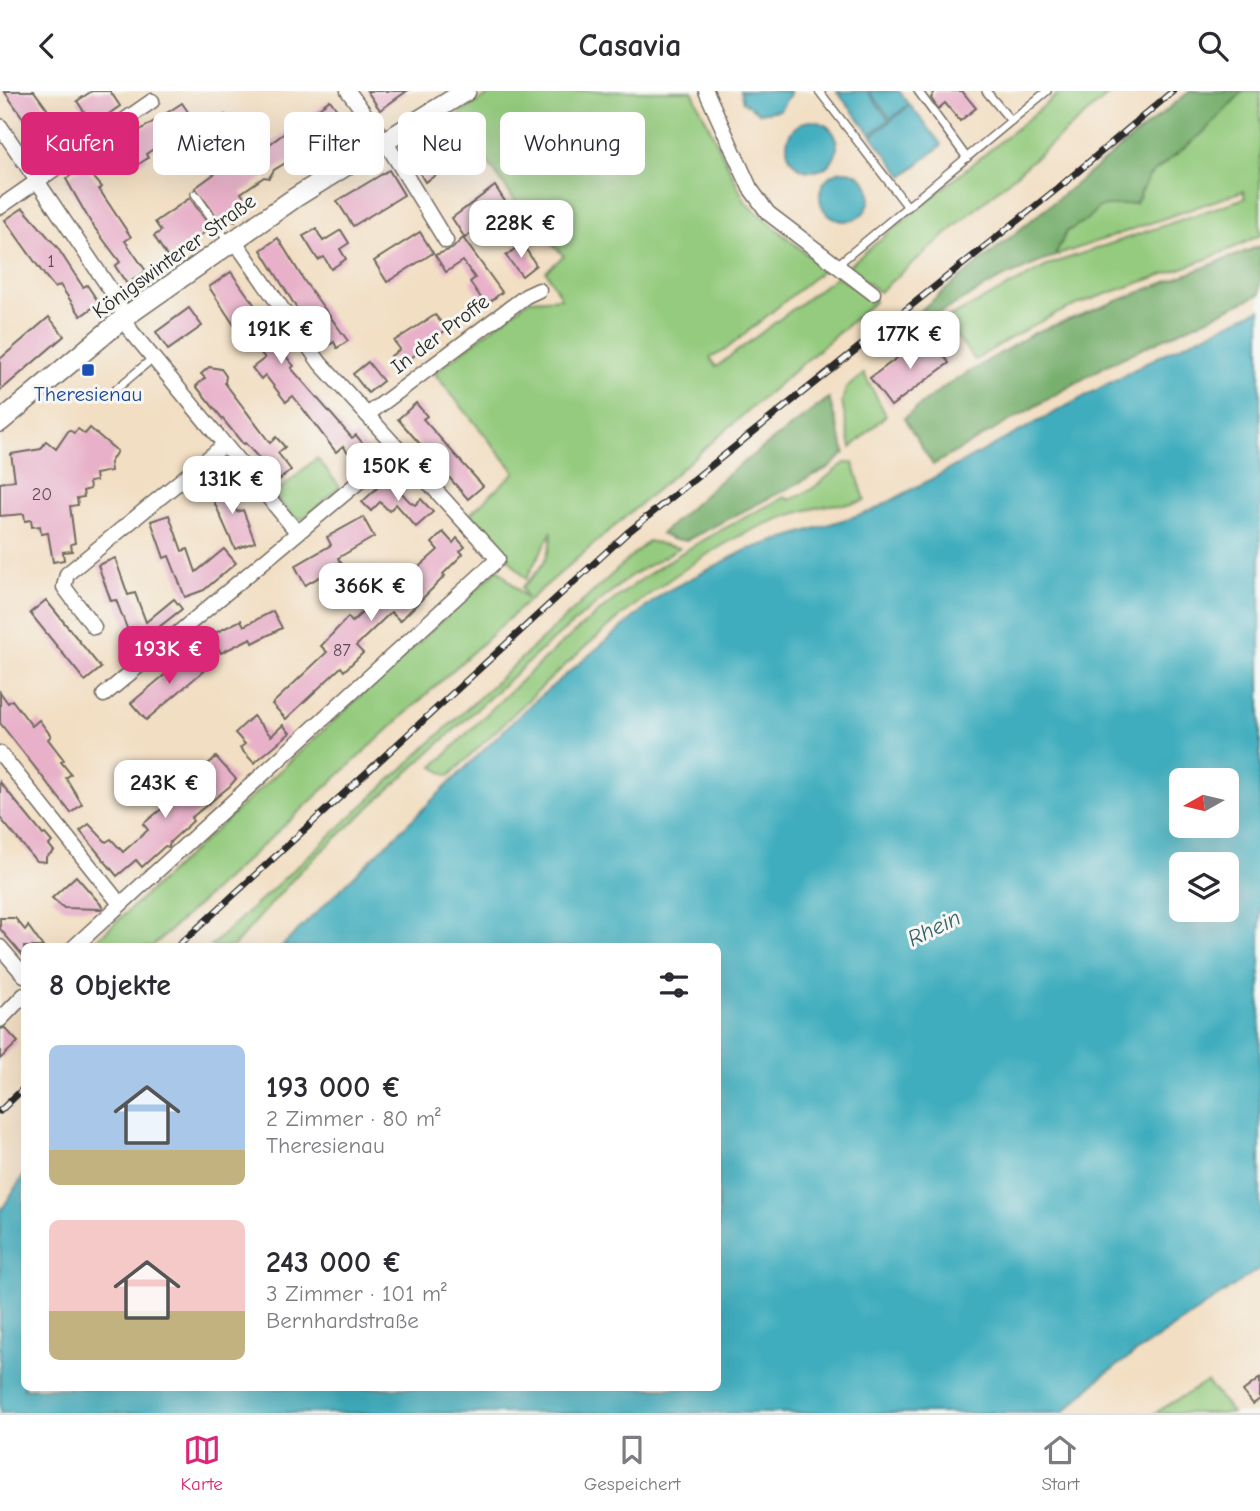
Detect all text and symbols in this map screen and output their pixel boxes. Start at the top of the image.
icon: back [28,27,66,65]
text: Casavia [579,27,681,64]
icon: search [1194,27,1232,65]
chip: Kaufen [21,112,139,175]
chip: Mieten [153,112,270,175]
chip: Filter [284,112,384,175]
chip: Neu [398,112,486,175]
chip: Wohnung [500,112,645,175]
street label: Königswinterer Straße [88,189,260,323]
pin: 228K € [464,201,578,260]
text: 228K € [485,209,557,236]
house number: 1 [47,251,55,272]
street label: In der Proffe [386,289,494,379]
pin: 191K € [224,307,338,366]
pin: 177K € [853,311,967,371]
text: 191K € [247,315,315,342]
text: 177K € [877,320,943,347]
marker: Theresienau [80,362,96,378]
place label: Theresienau [34,382,142,406]
pin: 150K € [341,443,455,503]
text: 150K € [362,452,434,479]
pin: 131K € [175,457,289,516]
text: 131K € [199,465,265,492]
house number: 20 [32,484,52,505]
pin: 366K € [314,563,428,623]
text: 366K € [335,572,407,599]
pin: 193K € [112,627,226,686]
text: 193K € [134,635,204,662]
house number: 87 [333,640,351,661]
pin: 243K € [108,761,222,820]
north arrow [1169,768,1239,838]
map controls [1169,768,1239,922]
text: 243K € [130,769,200,796]
button: layers [1169,852,1239,922]
water label: Rhein [903,904,965,952]
icon: filters [655,966,693,1004]
text: 8 Objekte [49,968,171,1003]
text: 193 000 € [266,1070,402,1105]
icon: home [105,1073,189,1157]
text: 2 Zimmer · 80 m² [266,1105,441,1132]
text: Theresienau [266,1132,385,1159]
text: 243 000 € [266,1245,402,1280]
icon: home [105,1248,189,1332]
text: 3 Zimmer · 101 m² [266,1280,447,1307]
text: Bernhardstraße [266,1307,419,1334]
tab: Karte [180,1431,223,1495]
tab: Gespeichert [584,1431,681,1495]
tab: Start [1041,1431,1080,1495]

